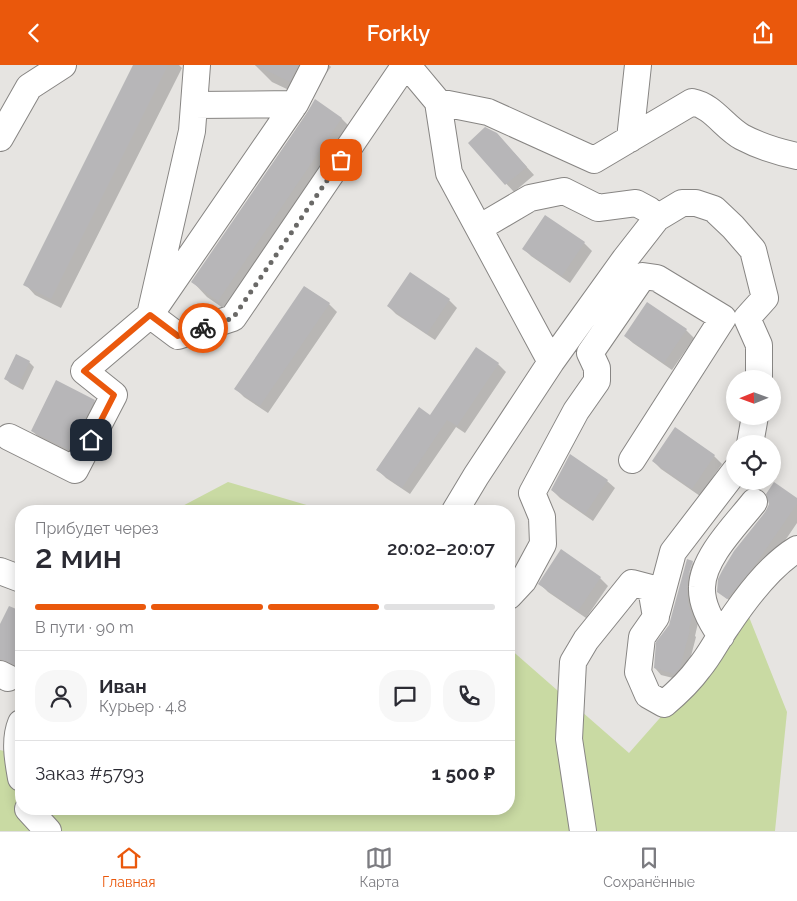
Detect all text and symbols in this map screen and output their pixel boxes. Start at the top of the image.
icon: back [20,19,48,47]
icon: share [749,19,777,47]
text: Forkly [367,20,430,46]
pin [320,139,362,181]
icon: bag [327,146,355,174]
courier [178,303,228,353]
icon: bike [189,314,217,342]
north arrow [726,370,781,425]
map controls [726,370,781,490]
pin [70,419,112,461]
icon: home [77,426,105,454]
button: locate [726,435,781,490]
text: Прибудет через [35,519,159,538]
text: 20:02–20:07 [387,537,495,559]
text: 2 мин [35,538,122,575]
text: В пути · 90 m [35,618,134,637]
button: person [35,670,87,722]
button: chat [379,670,431,722]
button: phone [443,670,495,722]
text: Иван [99,675,147,697]
text: Курьер · 4.8 [99,697,187,716]
text: Заказ #5793 [35,762,144,784]
text: 1 500 ₽ [432,762,495,784]
tab: Главная [102,844,155,890]
tab: Карта [360,844,399,890]
tab: Сохранённые [603,844,695,890]

